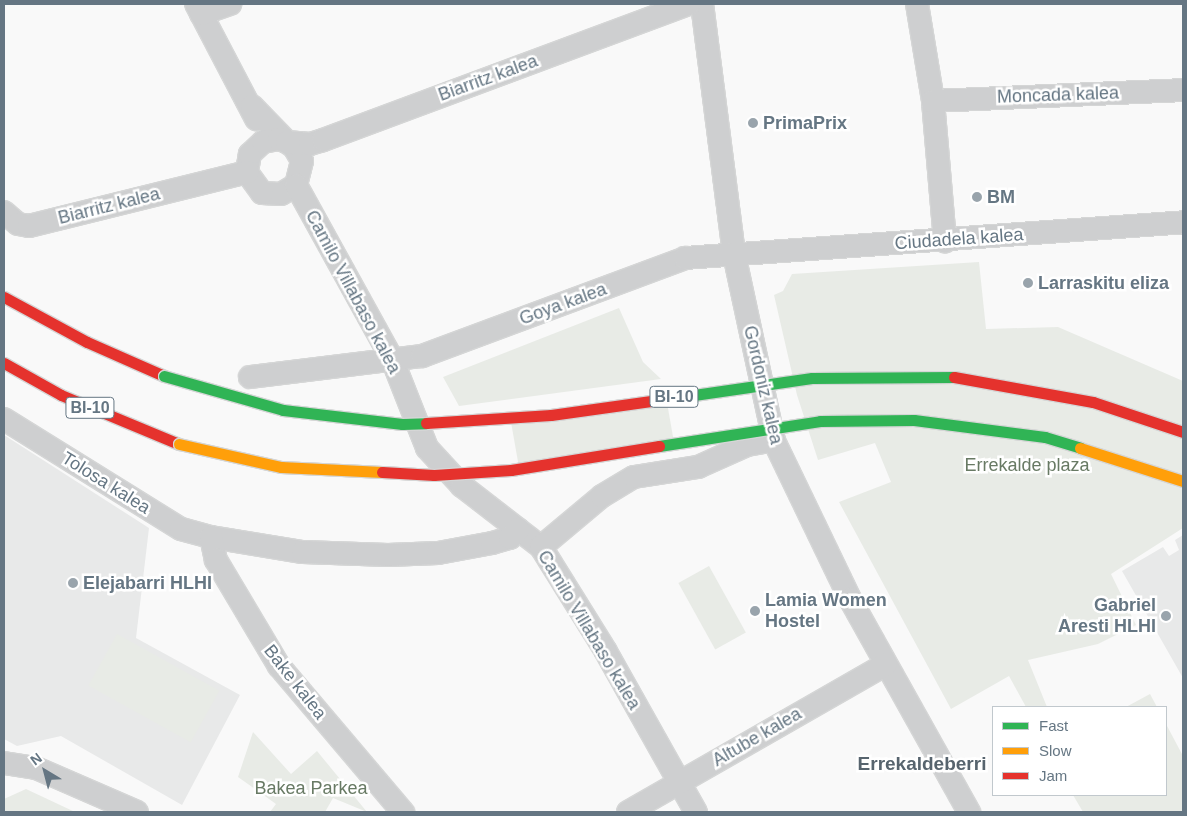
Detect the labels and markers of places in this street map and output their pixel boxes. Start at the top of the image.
place label: PrimaPrix [763,112,847,134]
marker: PrimaPrix [747,117,759,129]
place label: BM [987,186,1015,208]
marker: BM [971,191,983,203]
place label: Larraskitu eliza [1038,272,1169,294]
marker: Larraskitu eliza [1022,277,1034,289]
place label: Elejabarri HLHI [83,572,212,594]
marker: Elejabarri HLHI [67,577,79,589]
place label: Lamia Women Hostel [765,590,887,632]
place label: Gabriel Aresti HLHI [1058,595,1156,638]
marker: Lamia Women Hostel [749,605,761,617]
marker: Gabriel Aresti HLHI [1160,610,1172,622]

